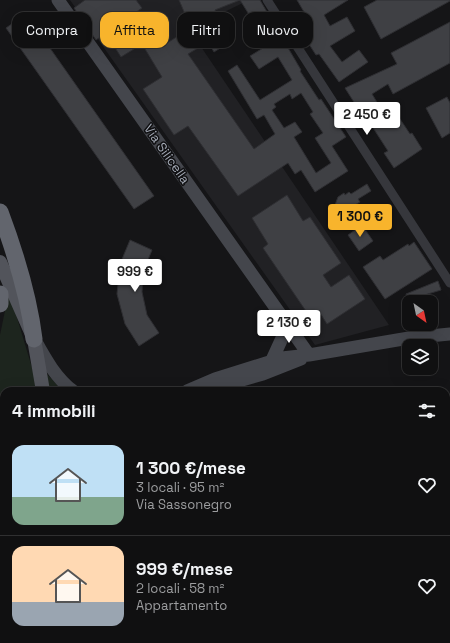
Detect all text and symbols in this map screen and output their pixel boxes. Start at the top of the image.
chip: Compra [12,12,92,48]
chip: Affitta [100,12,169,48]
chip: Filtri [177,12,235,48]
chip: Nuovo [243,12,313,48]
pin: 2 450 € [330,102,404,136]
text: 2 450 € [343,106,391,123]
street label: Via Silicella [140,121,194,188]
pin: 1 300 € [323,204,397,238]
text: 1 300 € [337,208,383,225]
pin: 999 € [107,259,163,293]
text: 999 € [117,263,153,280]
north arrow [402,295,438,331]
map controls [402,295,438,375]
pin: 2 130 € [252,310,326,344]
text: 2 130 € [266,314,312,331]
button: layers [402,339,438,375]
text: 4 immobili [12,400,96,422]
icon: filters [416,400,438,422]
text: 1 300 €/mese [136,457,246,479]
icon: home [44,461,92,509]
icon: heart [416,474,438,496]
text: 3 locali · 95 m² [136,479,224,496]
text: Via Sassonegro [136,496,232,513]
text: 999 €/mese [136,558,233,580]
icon: home [44,562,92,610]
icon: heart [416,575,438,597]
text: 2 locali · 58 m² [136,580,224,597]
text: Appartamento [136,597,227,614]

